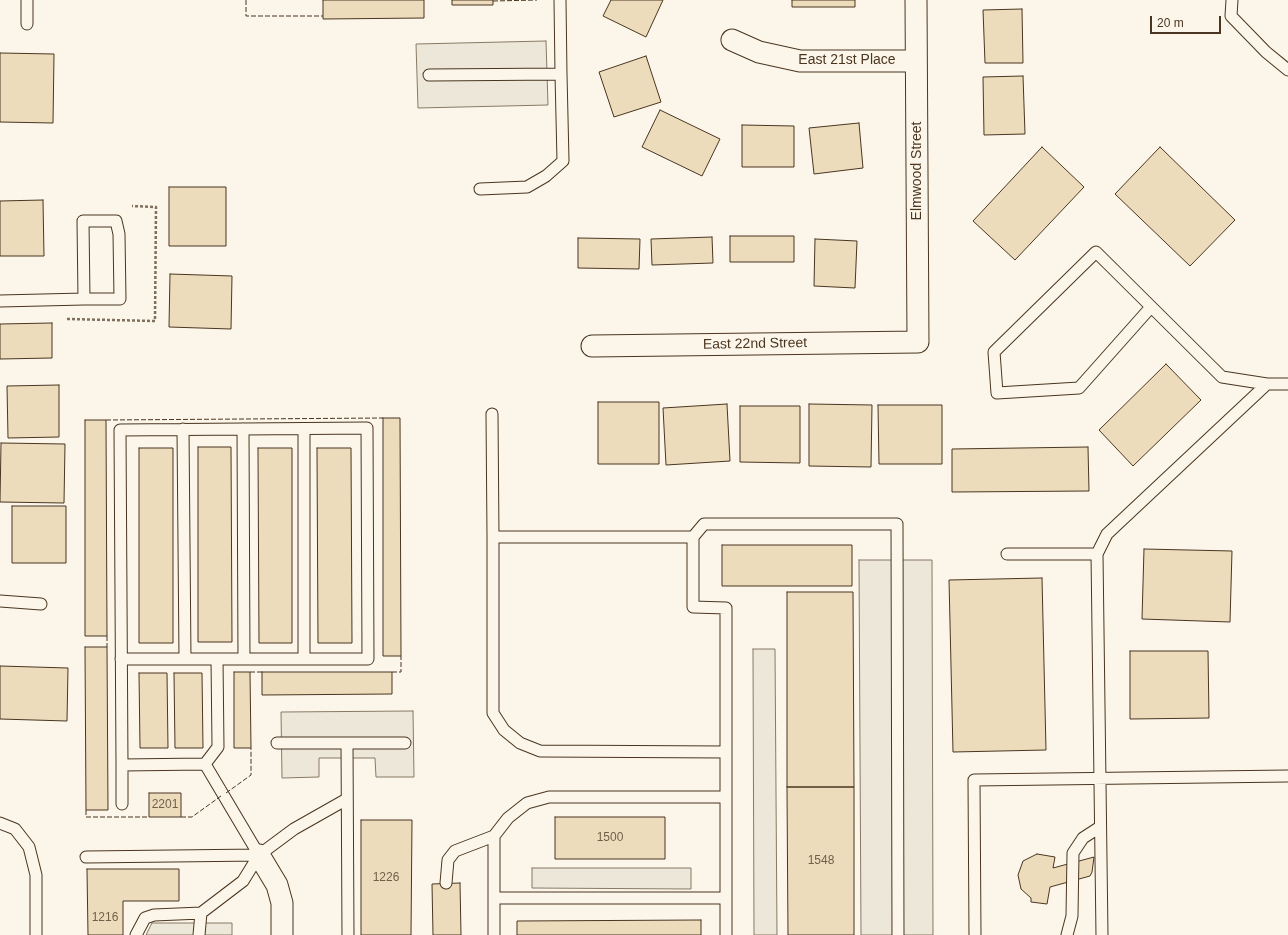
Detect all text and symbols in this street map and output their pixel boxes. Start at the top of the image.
scale bar [1152,8,1223,34]
text: 20 m [1157,16,1184,30]
street label: East 21st Place [798,52,896,68]
street label: Elmwood Street [909,122,925,220]
street label: East 22nd Street [703,335,807,353]
house number: 2201 [152,798,178,812]
house number: 1500 [597,831,623,845]
house number: 1548 [808,854,834,868]
house number: 1226 [373,871,399,885]
house number: 1216 [92,911,118,925]

